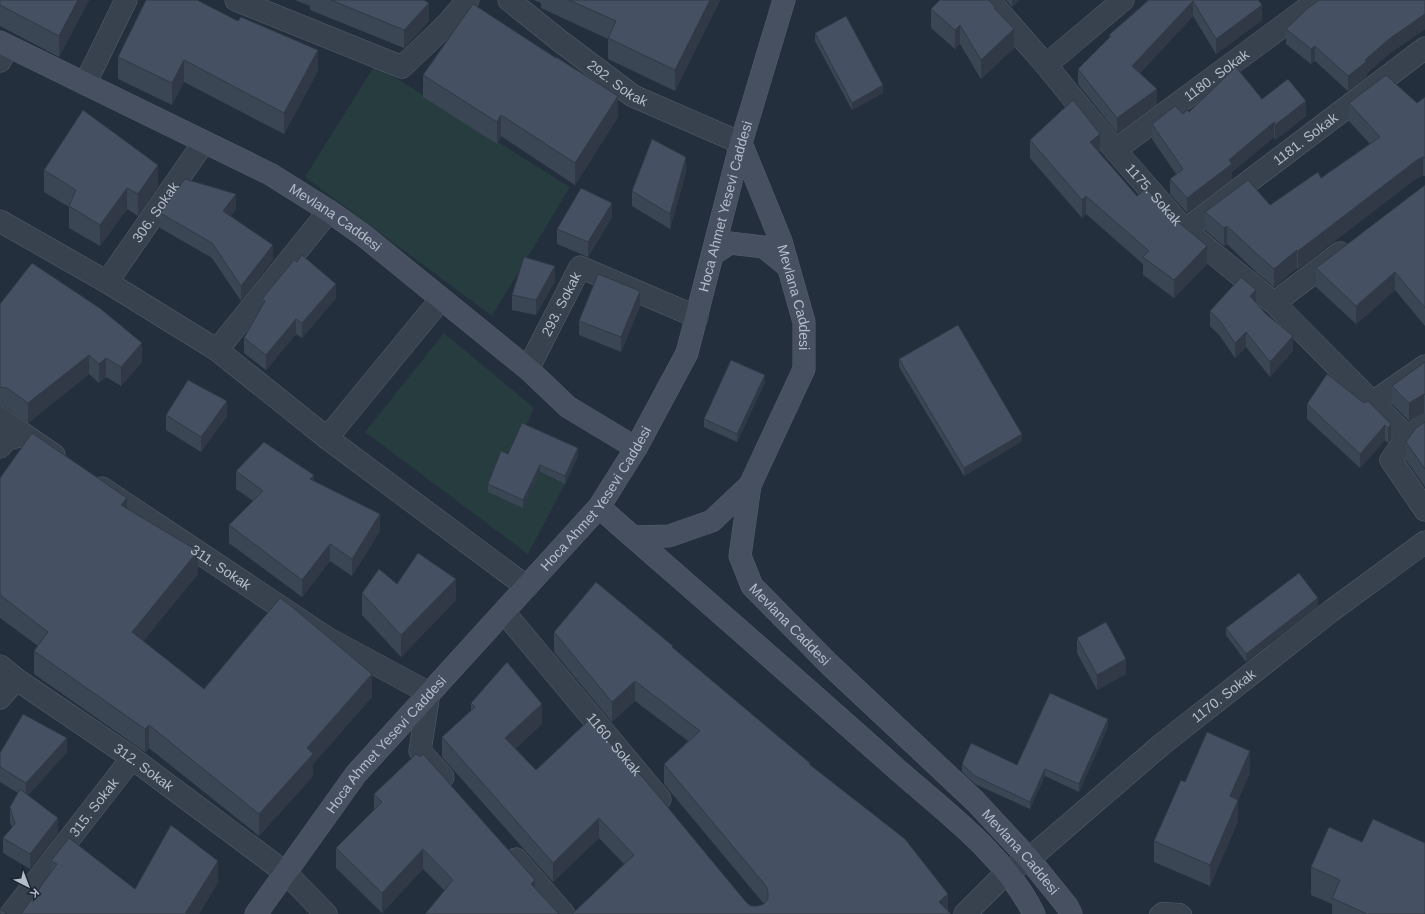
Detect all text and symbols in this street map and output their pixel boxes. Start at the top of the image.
street label: 1180. Sokak [1181,45,1253,104]
street label: 292. Sokak [584,57,651,110]
street label: 1181. Sokak [1270,109,1342,168]
street label: Hoca Ahmet Yesevi Caddesi [695,119,755,294]
street label: 1175. Sokak [1123,160,1186,229]
street label: 306. Sokak [129,178,183,246]
street label: Mevlana Caddesi [286,180,385,255]
street label: Mevlana Caddesi [774,243,812,350]
street label: 293. Sokak [538,268,585,339]
street label: Hoca Ahmet Yesevi Caddesi [537,424,654,574]
street label: 311. Sokak [188,542,255,594]
street label: Mevlana Caddesi [746,580,834,669]
street label: 1170. Sokak [1188,665,1259,726]
street label: Hoca Ahmet Yesevi Caddesi [323,672,449,816]
street label: 1160. Sokak [583,709,646,779]
street label: 312. Sokak [111,740,178,795]
street label: 315. Sokak [66,774,122,840]
street label: Mevlana Caddesi [979,806,1062,898]
north arrow [8,866,48,906]
text: K [28,886,42,901]

